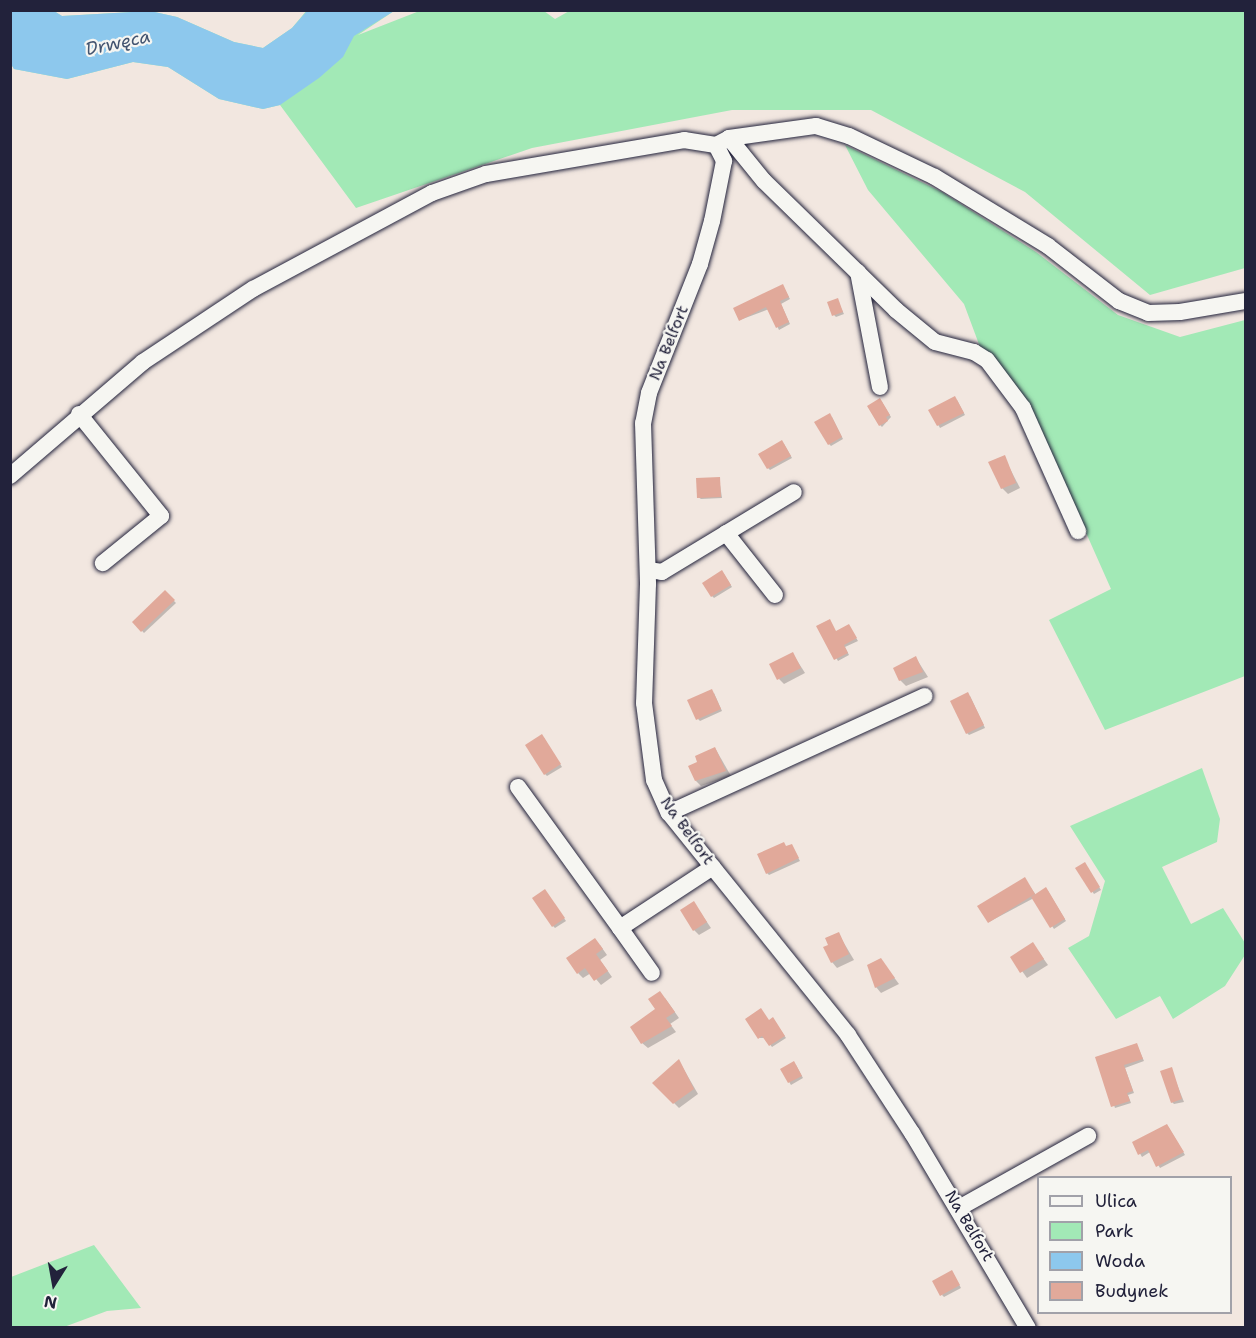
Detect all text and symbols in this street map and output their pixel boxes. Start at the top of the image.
water label: Drwęca [84,26,152,60]
street label: Na Belfort [645,303,693,383]
street label: Na Belfort [656,793,718,869]
legend [1037,1176,1232,1314]
street label: Na Belfort [940,1187,998,1265]
text: Ulica [1095,1189,1137,1213]
text: Park [1095,1219,1134,1243]
text: Woda [1095,1249,1145,1273]
north arrow [24,1254,84,1314]
text: Budynek [1095,1279,1169,1303]
text: N [42,1291,59,1314]

